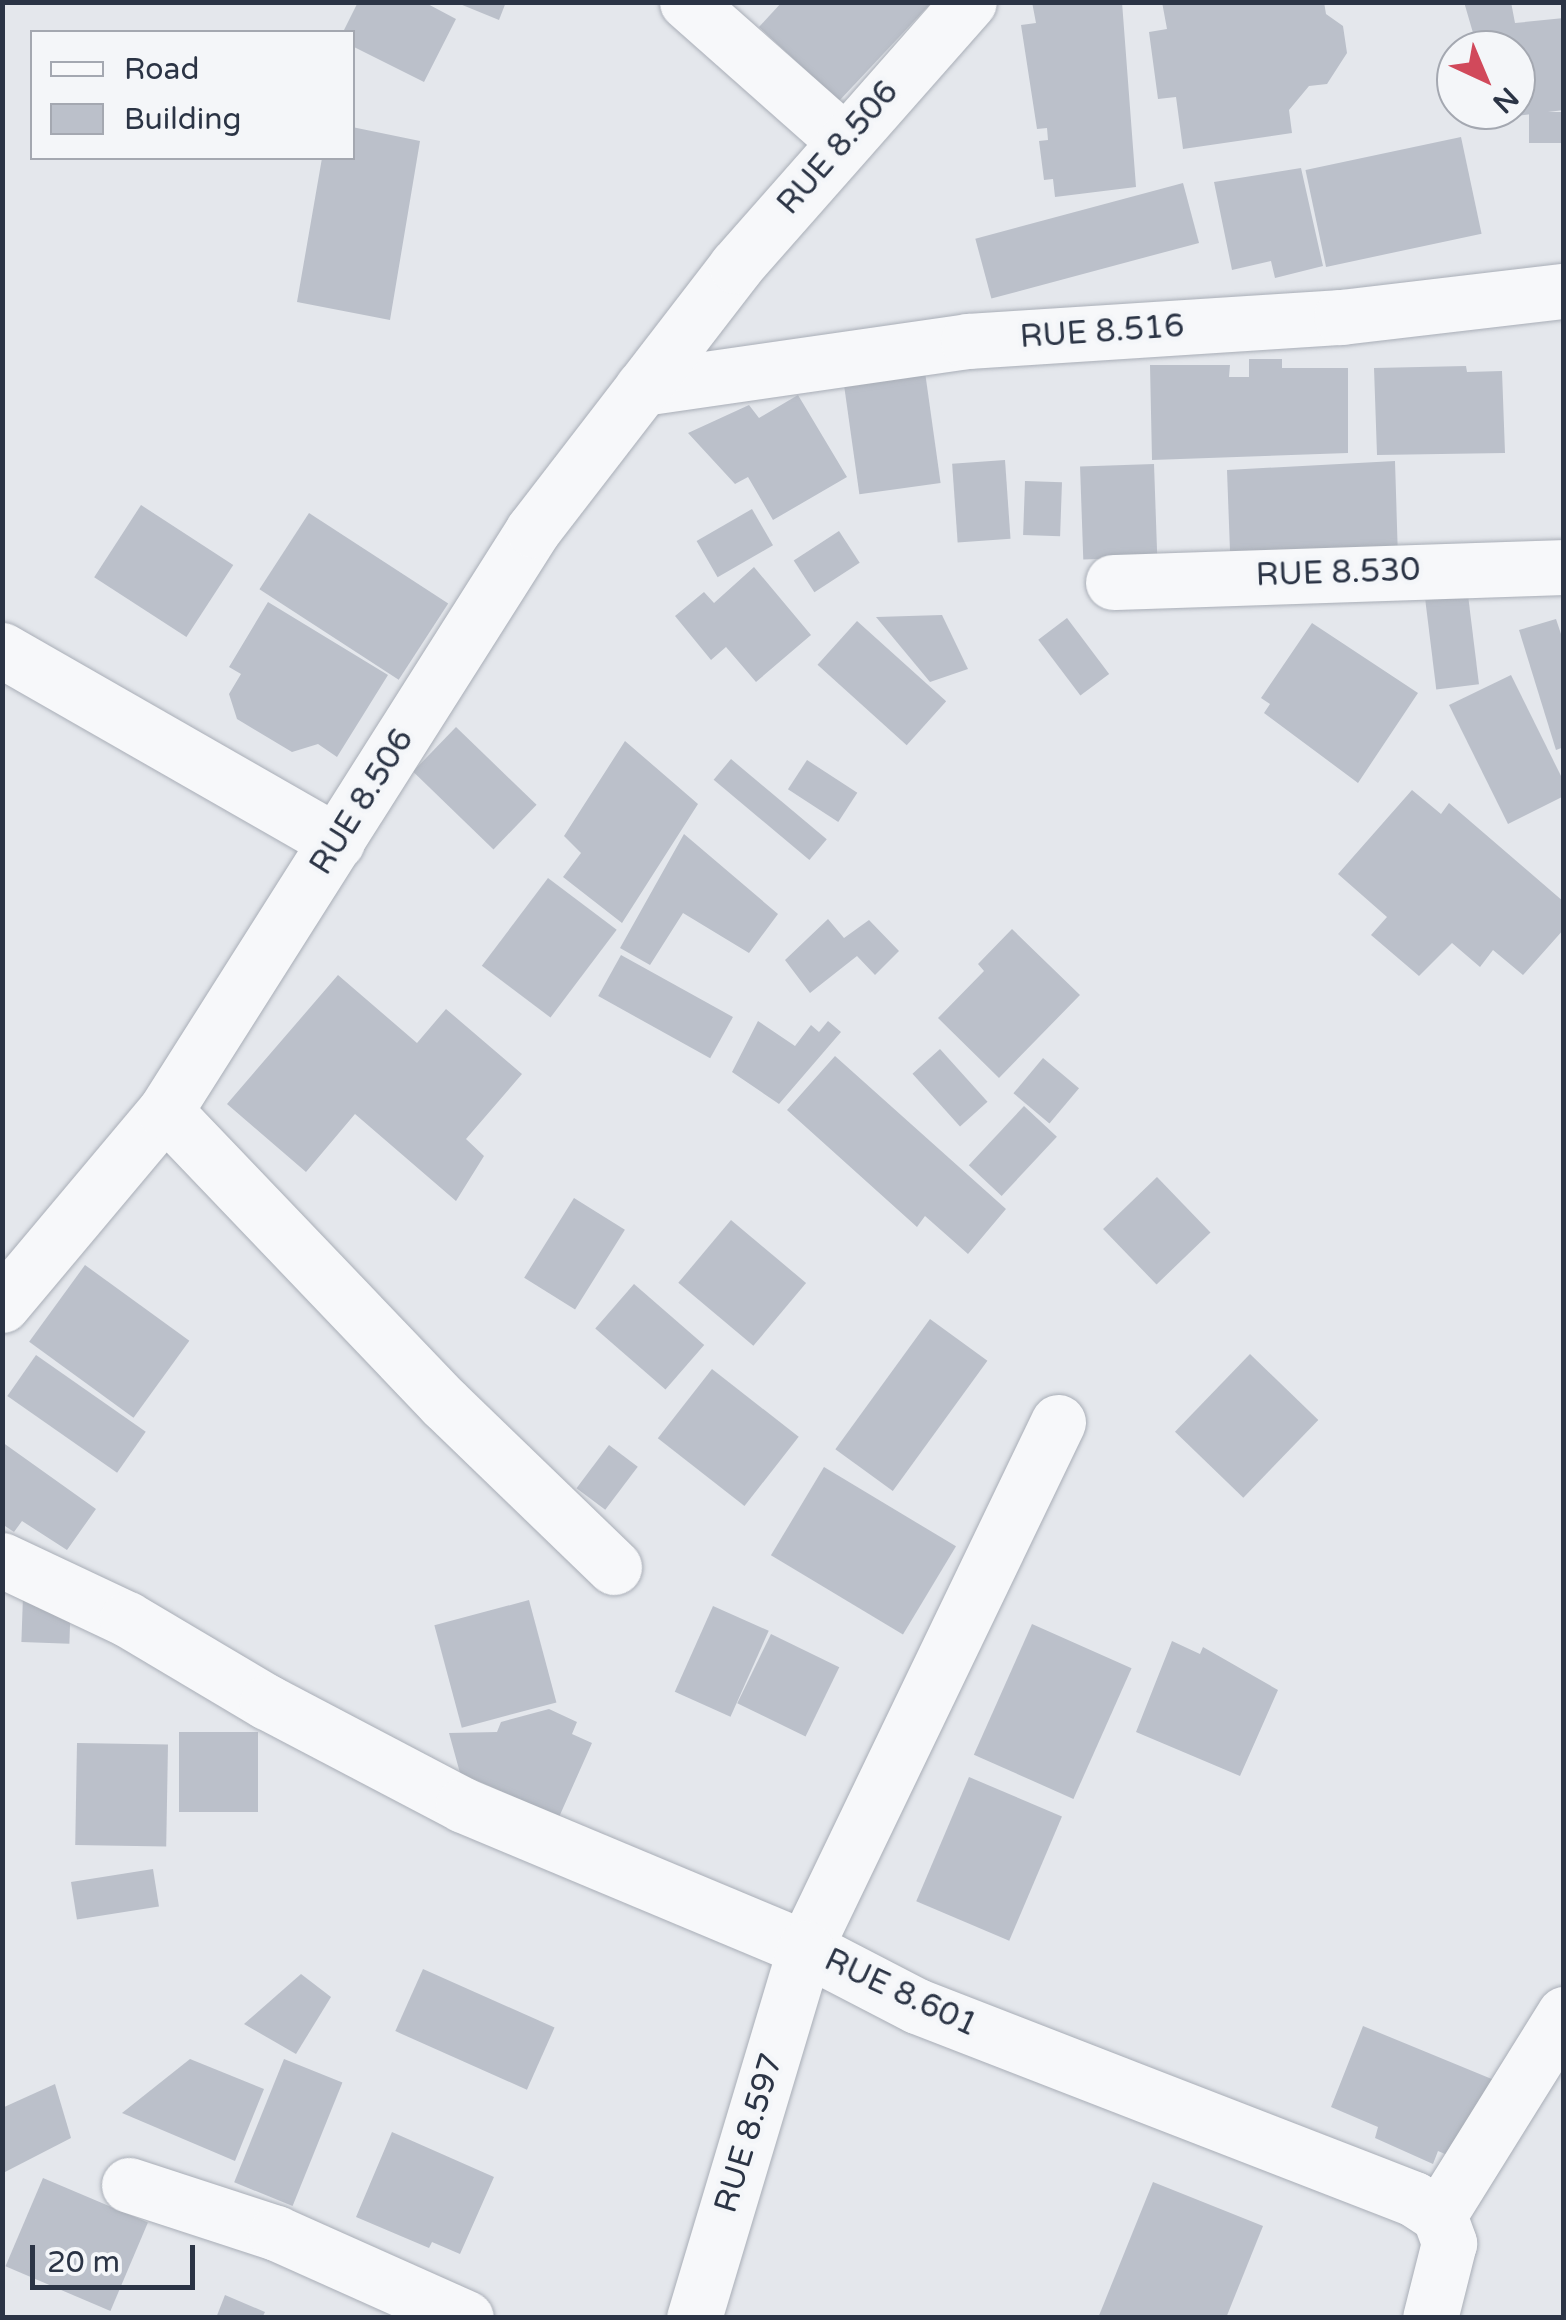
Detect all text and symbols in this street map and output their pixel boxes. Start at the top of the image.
legend [30,30,355,160]
north arrow [1436,30,1536,130]
text: Road [124,51,199,88]
street label: RUE 8.506 [770,73,906,223]
text: N [1486,80,1525,120]
text: Building [124,101,241,138]
street label: RUE 8.516 [1019,307,1185,357]
street label: RUE 8.530 [1255,551,1421,595]
street label: RUE 8.506 [302,722,422,882]
street label: RUE 8.601 [818,1941,984,2045]
street label: RUE 8.597 [707,2049,791,2217]
scale bar [35,2225,200,2287]
text: 20 m [47,2244,120,2281]

